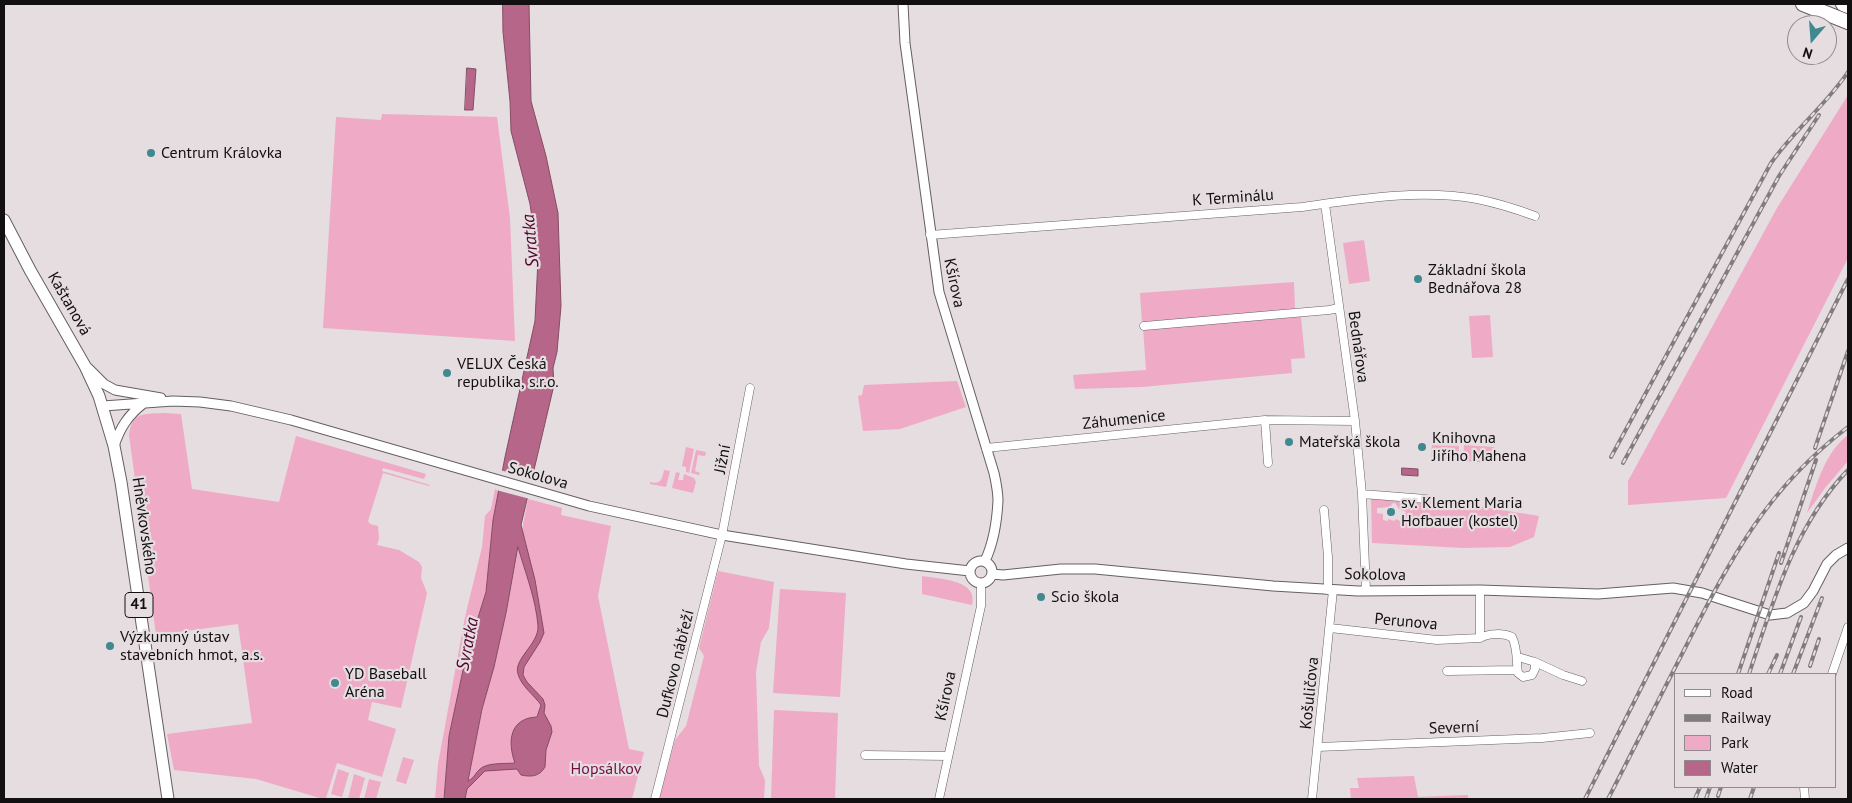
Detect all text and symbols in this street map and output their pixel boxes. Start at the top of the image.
north arrow [1787,15,1837,65]
text: N [1801,43,1815,63]
place label: Centrum Královka [161,143,282,163]
marker: Centrum Královka [145,147,157,159]
street label: K Terminálu [1192,186,1274,210]
water label: Svratka [518,213,544,269]
street label: Kšírova [939,256,969,310]
place label: Základní škola Bednářova 28 [1428,260,1526,298]
street label: Kaštanová [43,269,95,339]
marker: Základní škola Bednářova 28 [1412,273,1424,285]
street label: Bednářova [1343,310,1373,384]
place label: VELUX Česká republika, s.r.o. [457,354,559,392]
marker: VELUX Česká republika, s.r.o. [441,367,453,379]
street label: Záhumenice [1082,406,1166,434]
place label: Knihovna Jiřího Mahena [1432,428,1526,466]
place label: Mateřská škola [1299,432,1400,452]
marker: Mateřská škola [1283,436,1295,448]
marker: Knihovna Jiřího Mahena [1416,441,1428,453]
street label: Jižní [711,443,735,475]
street label: Sokolova [506,458,570,494]
street label: Hněvkovského [128,476,160,576]
place label: sv. Klement Maria Hofbauer (kostel) [1401,493,1522,531]
marker: sv. Klement Maria Hofbauer (kostel) [1385,506,1397,518]
street label: Sokolova [1344,565,1406,585]
place label: Scio škola [1051,587,1119,607]
marker: Scio škola [1035,591,1047,603]
road number: 41 [125,592,153,618]
street label: Dufkovo nábřeží [653,608,699,720]
street label: Perunova [1374,610,1438,634]
water label: Svratka [452,616,484,672]
place label: Výzkumný ústav stavebních hmot, a.s. [120,627,263,665]
marker: Výzkumný ústav stavebních hmot, a.s. [104,640,116,652]
street label: Košuličova [1297,656,1323,730]
place label: YD Baseball Aréna [345,664,427,702]
street label: Kšírova [931,669,961,723]
legend [1674,673,1837,788]
marker: YD Baseball Aréna [329,677,341,689]
text: Road [1721,683,1753,702]
text: Railway [1721,708,1771,727]
street label: Severní [1428,718,1480,738]
text: Park [1721,733,1749,752]
text: Water [1721,758,1758,777]
park label: Hopsálkov [571,759,641,779]

